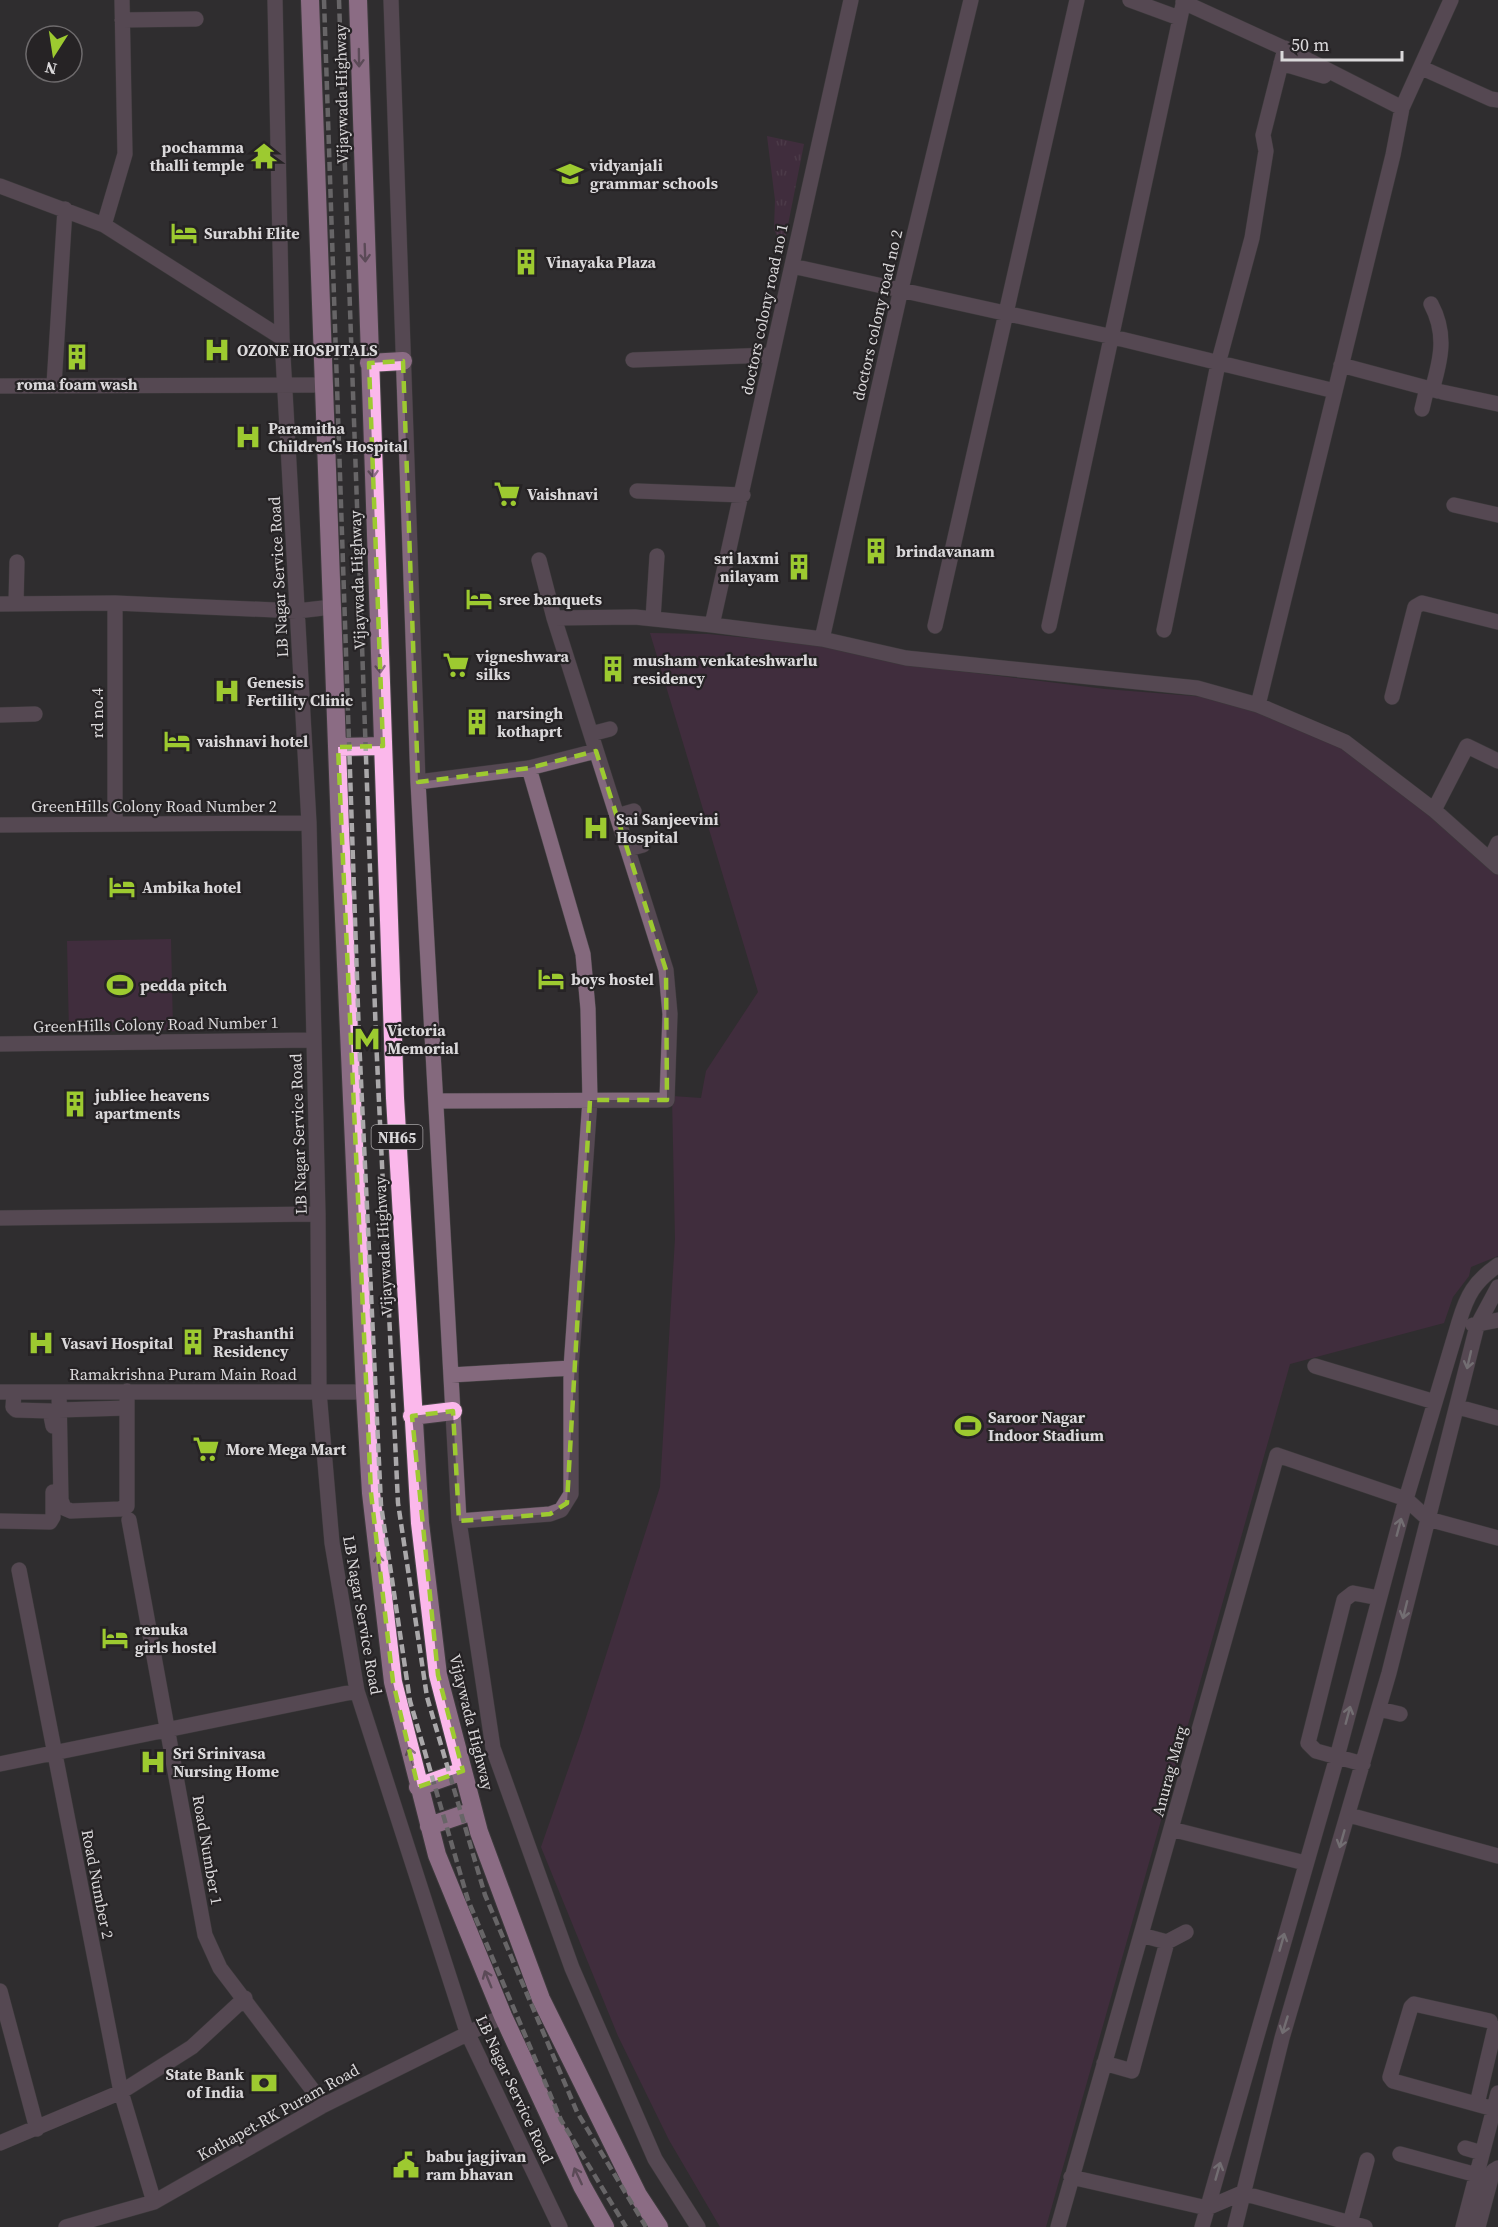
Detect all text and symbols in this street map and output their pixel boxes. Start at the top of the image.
street label: Vijaywada Highway [329,23,353,164]
north arrow [24,24,84,84]
scale bar [1282,24,1402,62]
text: 50 m [1291,32,1329,57]
one-way arrow [354,48,365,68]
text: N [43,57,59,81]
place label: pochamma thalli temple [150,136,245,176]
temple icon: pochamma thalli temple [249,141,279,171]
place label: vidyanjali grammar schools [589,154,718,194]
school or university icon: vidyanjali grammar schools [555,159,585,189]
hotel icon: Surabhi Elite [169,218,199,248]
street label: doctors colony road no 1 [735,221,793,397]
place label: Surabhi Elite [204,222,300,244]
street label: doctors colony road no 2 [847,227,907,403]
one-way arrow [359,243,371,263]
building icon: Vinayaka Plaza [511,247,541,277]
place label: Vinayaka Plaza [546,251,657,273]
hospital icon: OZONE HOSPITALS [202,335,232,365]
place label: OZONE HOSPITALS [237,339,378,361]
building icon: roma foam wash [62,342,92,372]
place label: roma foam wash [16,373,138,395]
place label: Paramitha Children's Hospital [268,417,408,457]
hospital icon: Paramitha Children's Hospital [233,422,263,452]
one-way arrow [367,459,378,479]
supermarket icon: Vaishnavi [492,479,522,509]
place label: Vaishnavi [527,483,598,505]
street label: LB Nagar Service Road [263,496,293,658]
street label: Vijaywada Highway [344,509,370,650]
building icon: brindavanam [861,536,891,566]
place label: brindavanam [896,540,995,562]
place label: sri laxmi nilayam [714,547,779,587]
building icon: sri laxmi nilayam [784,552,814,582]
hotel icon: sree banquets [464,584,494,614]
place label: sree banquets [499,588,602,610]
place label: vigneshwara silks [475,645,569,685]
place label: musham venkateshwarlu residency [633,649,818,689]
supermarket icon: vigneshwara silks [441,650,471,680]
one-way arrow [374,654,386,674]
building icon: musham venkateshwarlu residency [598,654,628,684]
place label: Genesis Fertility Clinic [247,671,353,711]
hospital icon: Genesis Fertility Clinic [212,676,242,706]
street label: rd no.4 [86,688,108,738]
place label: narsingh kothaprt [497,702,563,742]
building icon: narsingh kothaprt [462,707,492,737]
hotel icon: vaishnavi hotel [162,726,192,756]
place label: vaishnavi hotel [196,730,308,752]
street label: GreenHills Colony Road Number 2 [31,795,277,817]
place label: Sai Sanjeevini Hospital [616,808,719,848]
hospital icon: Sai Sanjeevini Hospital [581,813,611,843]
hotel icon: Ambika hotel [107,872,137,902]
place label: Ambika hotel [142,876,241,898]
hotel icon: boys hostel [536,964,566,994]
place label: boys hostel [571,968,654,990]
sports icon: pedda pitch [105,970,135,1000]
place label: pedda pitch [140,974,227,996]
street label: GreenHills Colony Road Number 1 [33,1011,279,1037]
place label: Victoria Memorial [387,1019,459,1059]
metro station icon: Victoria Memorial [352,1024,382,1054]
street label: LB Nagar Service Road [284,1053,312,1215]
place label: jubliee heavens apartments [93,1084,209,1124]
building icon: jubliee heavens apartments [60,1089,90,1119]
road number: NH65 [372,1125,422,1149]
street label: Vijaywada Highway [368,1175,398,1316]
place label: Prashanthi Residency [213,1322,294,1362]
building icon: Prashanthi Residency [178,1327,208,1357]
hospital icon: Vasavi Hospital [26,1328,56,1358]
place label: Vasavi Hospital [61,1332,173,1354]
one-way arrow [1462,1351,1474,1370]
street label: Ramakrishna Puram Main Road [69,1363,297,1385]
place label: Saroor Nagar Indoor Stadium [988,1406,1105,1446]
sports icon: Saroor Nagar Indoor Stadium [953,1411,983,1441]
supermarket icon: More Mega Mart [191,1434,221,1464]
place label: More Mega Mart [226,1438,346,1460]
one-way arrow [1393,1517,1405,1536]
street label: LB Nagar Service Road [338,1534,388,1696]
one-way arrow [373,1554,384,1574]
one-way arrow [1398,1601,1410,1620]
place label: renuka girls hostel [135,1618,217,1658]
hotel icon: renuka girls hostel [100,1623,130,1653]
street label: Vijaywada Highway [444,1652,500,1793]
one-way arrow [1343,1706,1355,1725]
street label: Anurag Marg [1146,1723,1192,1819]
place label: Sri Srinivasa Nursing Home [173,1742,279,1782]
one-way arrow [404,1746,416,1765]
hospital icon: Sri Srinivasa Nursing Home [138,1747,168,1777]
street label: Road Number 1 [188,1793,228,1907]
street label: Road Number 2 [77,1827,119,1941]
one-way arrow [1336,1829,1347,1848]
one-way arrow [1277,1933,1288,1952]
one-way arrow [482,1970,493,1989]
street label: LB Nagar Service Road [471,2011,559,2167]
one-way arrow [1279,2016,1290,2035]
street label: Kothapet-RK Puram Road [193,2058,363,2166]
place label: State Bank of India [166,2063,244,2103]
bank icon: State Bank of India [249,2068,279,2098]
place label: babu jagjivan ram bhavan [426,2145,526,2185]
public building icon: babu jagjivan ram bhavan [391,2150,421,2180]
one-way arrow [1213,2162,1224,2181]
one-way arrow [571,2167,583,2185]

